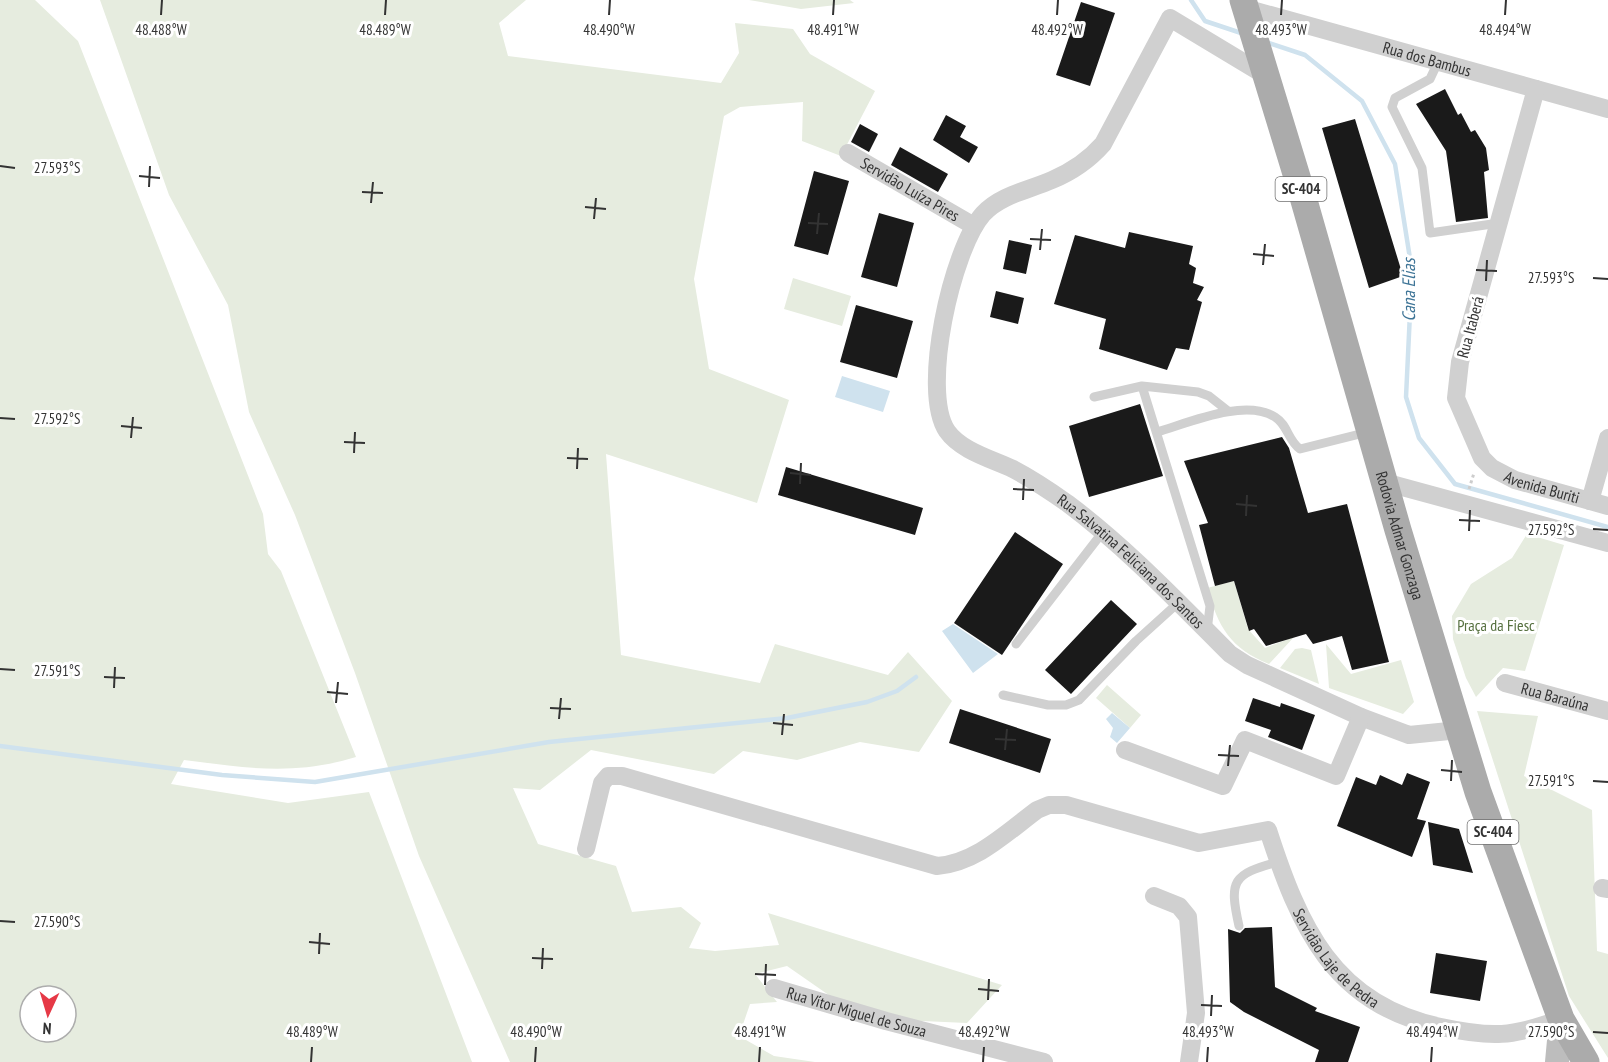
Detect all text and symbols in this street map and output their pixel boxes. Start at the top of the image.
text: 48.488°W [135,20,187,39]
text: 48.489°W [359,20,411,39]
text: 48.490°W [583,20,635,39]
text: 48.491°W [807,20,859,39]
text: 48.492°W [1031,20,1083,39]
text: 48.493°W [1255,20,1307,39]
text: 48.494°W [1479,20,1531,39]
street label: Rua dos Bambus [1381,37,1474,80]
street label: Servidão Luíza Pires [857,153,963,226]
text: 27.593°S [34,158,80,177]
road number: SC-404 [1276,177,1326,201]
water label: Cana Elias [1397,256,1420,322]
text: 27.593°S [1528,268,1574,287]
street label: Rua Itaberá [1452,294,1488,360]
text: 27.592°S [34,409,80,428]
street label: Avenida Buriti [1501,466,1582,508]
street label: Rodovia Admar Gonzaga [1372,469,1429,602]
street label: Rua Salvatina Feliciana dos Santos [1054,489,1209,632]
text: 27.592°S [1528,520,1574,539]
park label: Praça da Fiesc [1457,615,1535,635]
text: 27.591°S [34,661,80,680]
street label: Rua Baraúna [1519,678,1591,715]
text: 27.591°S [1528,771,1574,790]
road number: SC-404 [1468,820,1518,844]
street label: Servidão Laje de Pedra [1289,905,1383,1012]
text: 27.590°S [34,912,80,931]
street label: Rua Vítor Miguel de Souza [784,982,929,1041]
north arrow [18,984,78,1044]
text: N [42,1019,52,1039]
text: 48.489°W [286,1022,338,1041]
text: 48.490°W [510,1022,562,1041]
text: 48.491°W [734,1022,786,1041]
text: 48.492°W [958,1022,1010,1041]
text: 48.493°W [1182,1022,1234,1041]
text: 48.494°W [1406,1022,1458,1041]
text: 27.590°S [1528,1022,1574,1041]

